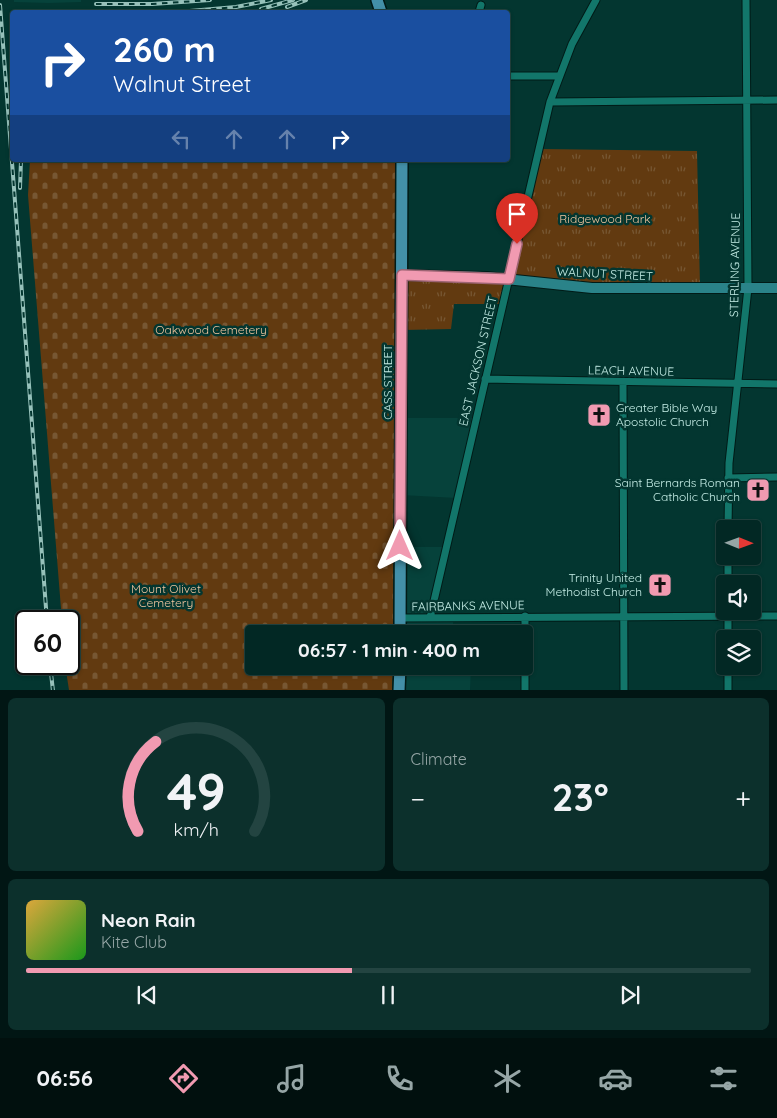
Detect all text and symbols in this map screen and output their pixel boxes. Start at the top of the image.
text: 260 m [113,27,216,71]
icon: right [30,30,95,95]
text: Walnut Street [113,70,251,98]
icon: left [167,125,195,153]
icon: ahead [220,125,248,153]
icon: ahead [273,125,301,153]
icon: right [326,125,354,153]
pin [496,193,538,244]
icon: arrive [503,200,531,228]
park label: Ridgewood Park [559,211,651,226]
street label: STERLING AVENUE [726,213,743,317]
street label: WALNUT STREET [557,263,653,284]
street label: EAST JACKSON STREET [455,294,500,427]
park label: Oakwood Cemetery [155,322,267,337]
street label: CASS STREET [380,344,395,420]
street label: LEACH AVENUE [588,362,674,379]
place label: Greater Bible Way Apostolic Church [616,400,717,429]
church icon: Greater Bible Way Apostolic Church [586,402,612,428]
place label: Saint Bernards Roman Catholic Church [615,475,740,504]
church icon: Saint Bernards Roman Catholic Church [745,477,771,503]
position arrow [373,519,425,571]
north arrow [716,520,761,565]
map controls [716,520,761,675]
place label: Trinity United Methodist Church [545,570,642,599]
church icon: Trinity United Methodist Church [647,572,673,598]
button: sound [716,575,761,620]
park label: Mount Olivet Cemetery [131,581,201,610]
street label: FAIRBANKS AVENUE [411,597,525,614]
speed limit sign: 60 [15,610,80,675]
button: layers [716,630,761,675]
text: 06:57 · 1 min · 400 m [298,638,480,662]
text: Climate [411,749,467,769]
text: 49 [167,758,226,823]
text: 23° [552,773,609,821]
text: − [411,781,425,816]
text: + [735,781,751,816]
text: km/h [174,818,219,840]
text: Neon Rain [101,908,196,932]
text: Kite Club [101,932,167,952]
icon: previous [133,981,161,1009]
icon: pause [374,981,402,1009]
icon: next [616,981,644,1009]
icon: directions [166,1061,201,1096]
icon: music [274,1061,309,1096]
icon: phone [382,1061,417,1096]
icon: climate [490,1061,525,1096]
icon: car [598,1061,633,1096]
icon: filters [706,1061,741,1096]
text: 06:56 [36,1064,93,1092]

